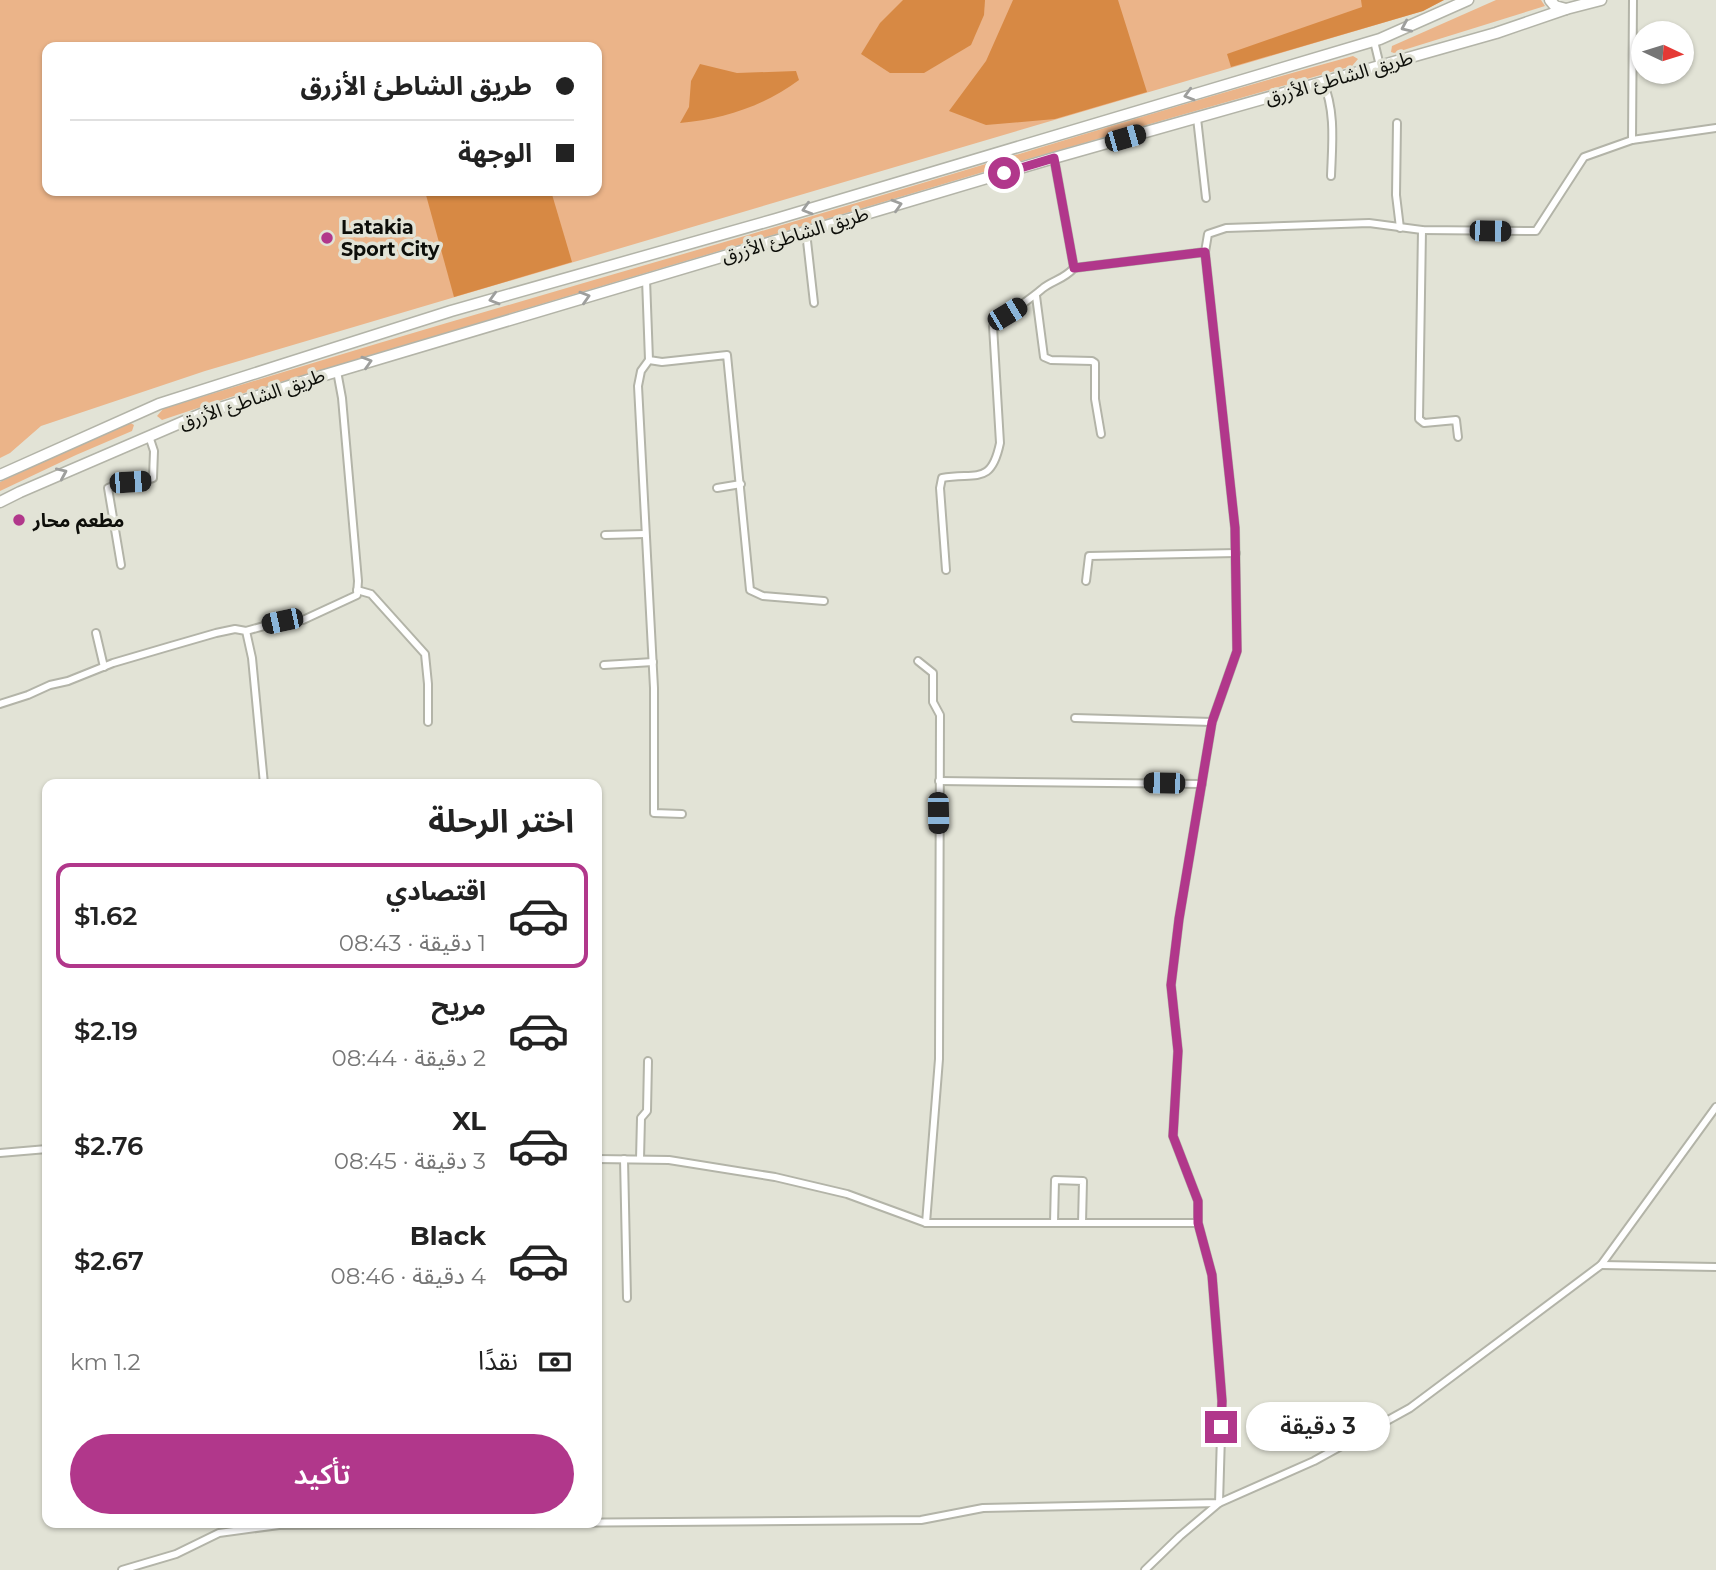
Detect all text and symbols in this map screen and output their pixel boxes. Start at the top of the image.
one-way arrow [1401,19,1413,33]
north arrow [1631,21,1694,84]
map controls [1631,21,1694,84]
street label: طريق الشاطئ الأزرق [1263,46,1416,110]
text: طريق الشاطئ الأزرق [300,70,532,102]
one-way arrow [1183,87,1195,102]
car [1102,122,1149,154]
text: الوجهة [458,137,532,169]
route start [988,157,1020,189]
one-way arrow [891,198,903,213]
one-way arrow [801,201,813,216]
street label: طريق الشاطئ الأزرق [719,202,871,268]
place label: Latakia Sport City [341,216,440,261]
car [1469,220,1512,242]
marker: Latakia Sport City [319,230,335,246]
one-way arrow [488,291,500,306]
one-way arrow [579,291,591,306]
car [984,294,1031,334]
one-way arrow [361,355,373,370]
street label: طريق الشاطئ الأزرق [176,363,328,435]
one-way arrow [54,467,67,481]
car [109,470,152,494]
place label: مطعم محار [32,509,124,535]
marker: مطعم محار [11,512,27,528]
car [260,606,305,636]
car [1143,772,1186,794]
car [928,792,949,834]
text: اختر الرحلة [428,801,574,840]
text: اقتصادي [386,875,486,907]
icon: car [507,884,570,947]
text: $1.62 [74,900,137,932]
text: 1 دقيقة · 08:43 [339,929,486,957]
text: مريح [431,990,486,1022]
icon: car [507,999,570,1062]
text: $2.19 [74,1015,138,1047]
text: 2 دقيقة · 08:44 [331,1044,486,1072]
text: XL [452,1105,486,1137]
icon: car [507,1114,570,1177]
text: $2.76 [74,1130,143,1162]
text: 3 دقيقة · 08:45 [334,1147,486,1175]
text: Black [410,1220,486,1252]
icon: car [507,1229,570,1292]
text: $2.67 [74,1245,144,1277]
text: 4 دقيقة · 08:46 [331,1262,486,1290]
icon: cash [536,1343,574,1381]
text: نقدًا [478,1345,518,1377]
text: 1.2 km [70,1348,141,1376]
callout: 3 دقيقة [1246,1402,1389,1452]
route end [1205,1411,1237,1443]
text: 3 دقيقة [1280,1412,1356,1440]
button: تأكيد [70,1434,574,1514]

